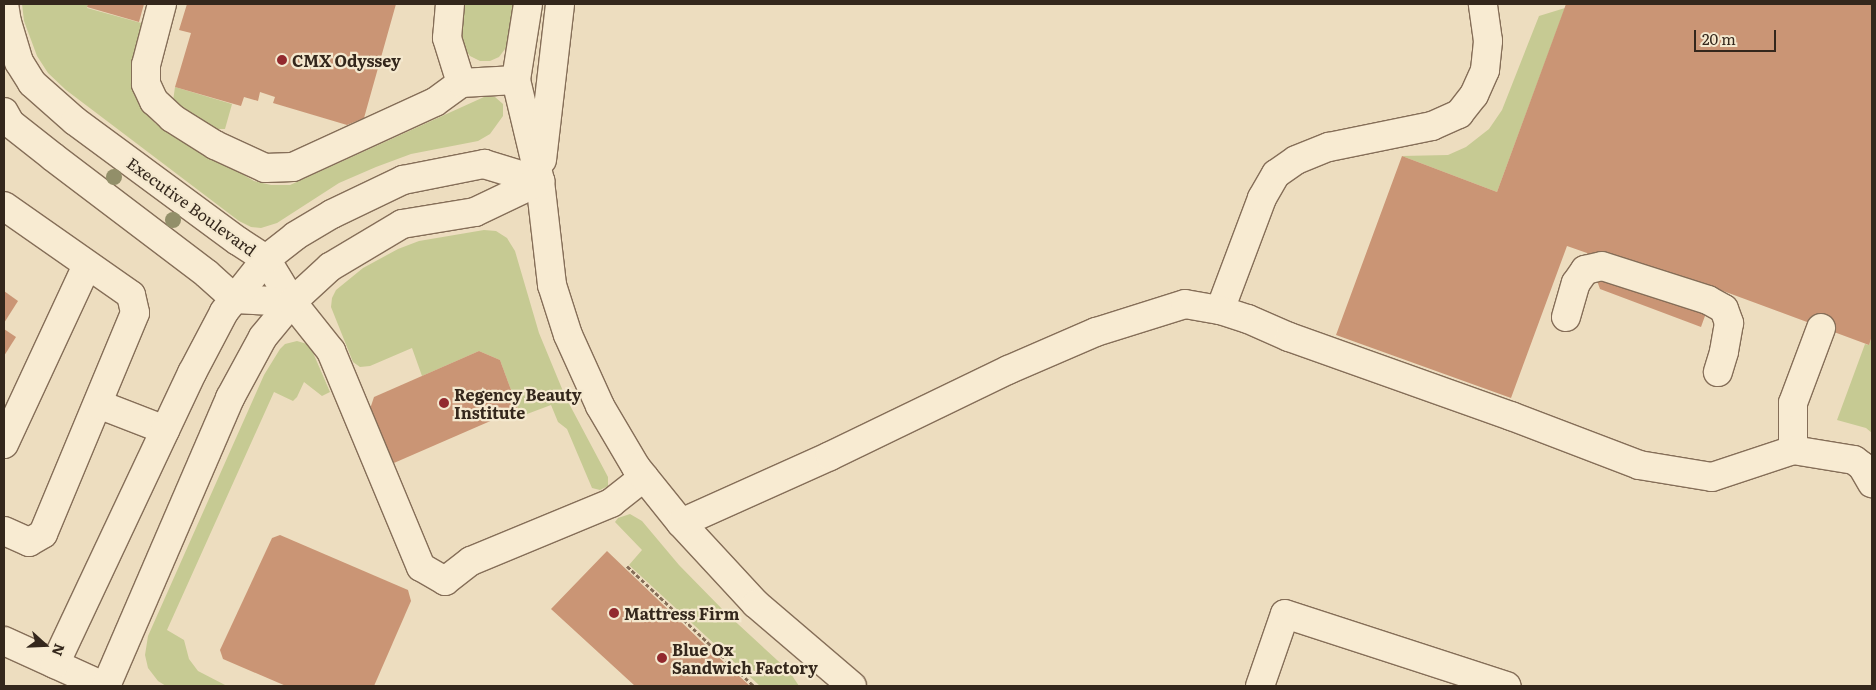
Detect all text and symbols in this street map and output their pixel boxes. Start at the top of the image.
scale bar [1696,20,1778,52]
text: 20 m [1702,27,1736,50]
place label: CMX Odyssey [292,50,401,70]
marker: CMX Odyssey [276,54,288,66]
street label: Executive Boulevard [124,153,260,259]
place label: Regency Beauty Institute [454,384,582,422]
marker: Regency Beauty Institute [438,397,450,409]
place label: Mattress Firm [624,603,739,623]
marker: Mattress Firm [608,607,620,619]
north arrow [20,620,70,670]
place label: Blue Ox Sandwich Factory [672,639,818,677]
text: N [48,641,71,659]
marker: Blue Ox Sandwich Factory [656,652,668,664]

